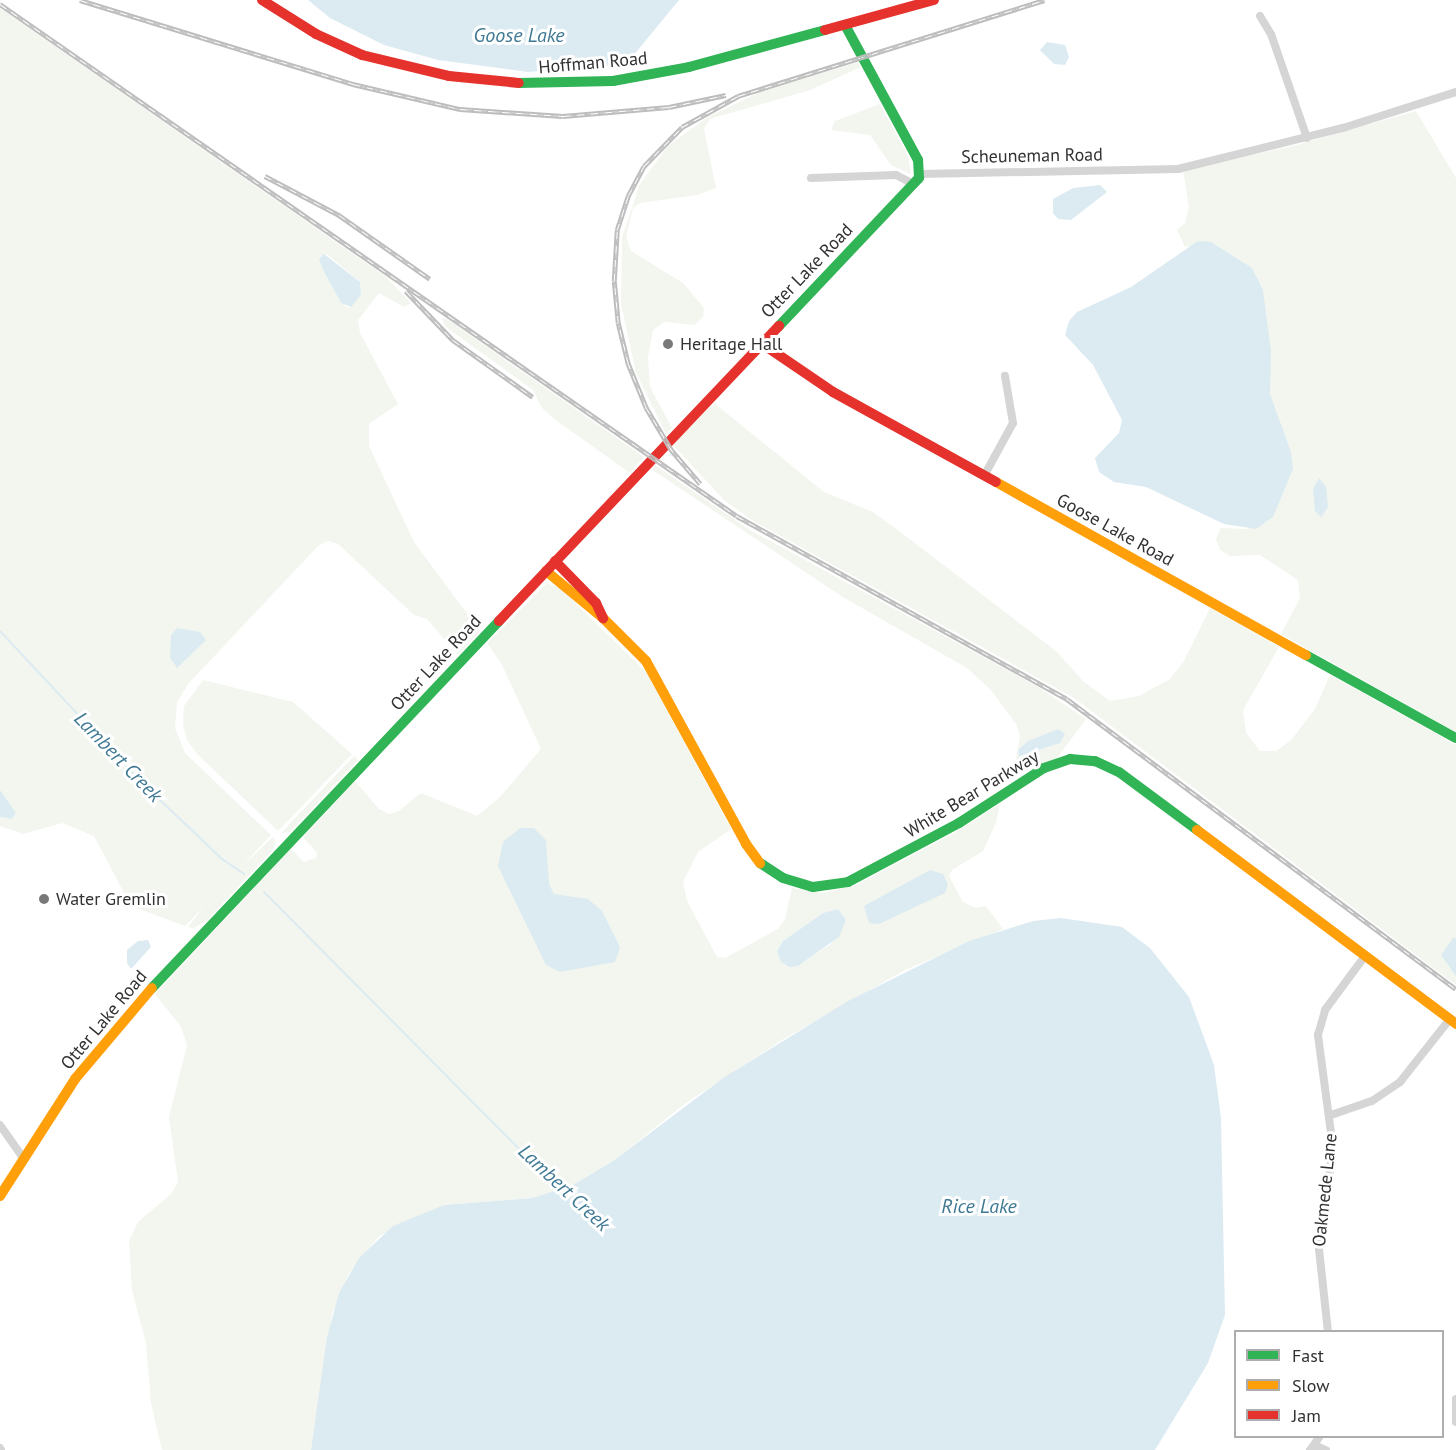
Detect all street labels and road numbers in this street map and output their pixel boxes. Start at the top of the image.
street label: Hoffman Road [538,47,648,79]
street label: Scheuneman Road [961,144,1103,168]
street label: Otter Lake Road [757,219,857,323]
street label: Goose Lake Road [1053,489,1177,571]
street label: Otter Lake Road [386,611,486,715]
street label: White Bear Parkway [901,745,1043,843]
street label: Otter Lake Road [56,966,152,1074]
street label: Oakmede Lane [1308,1132,1342,1248]

